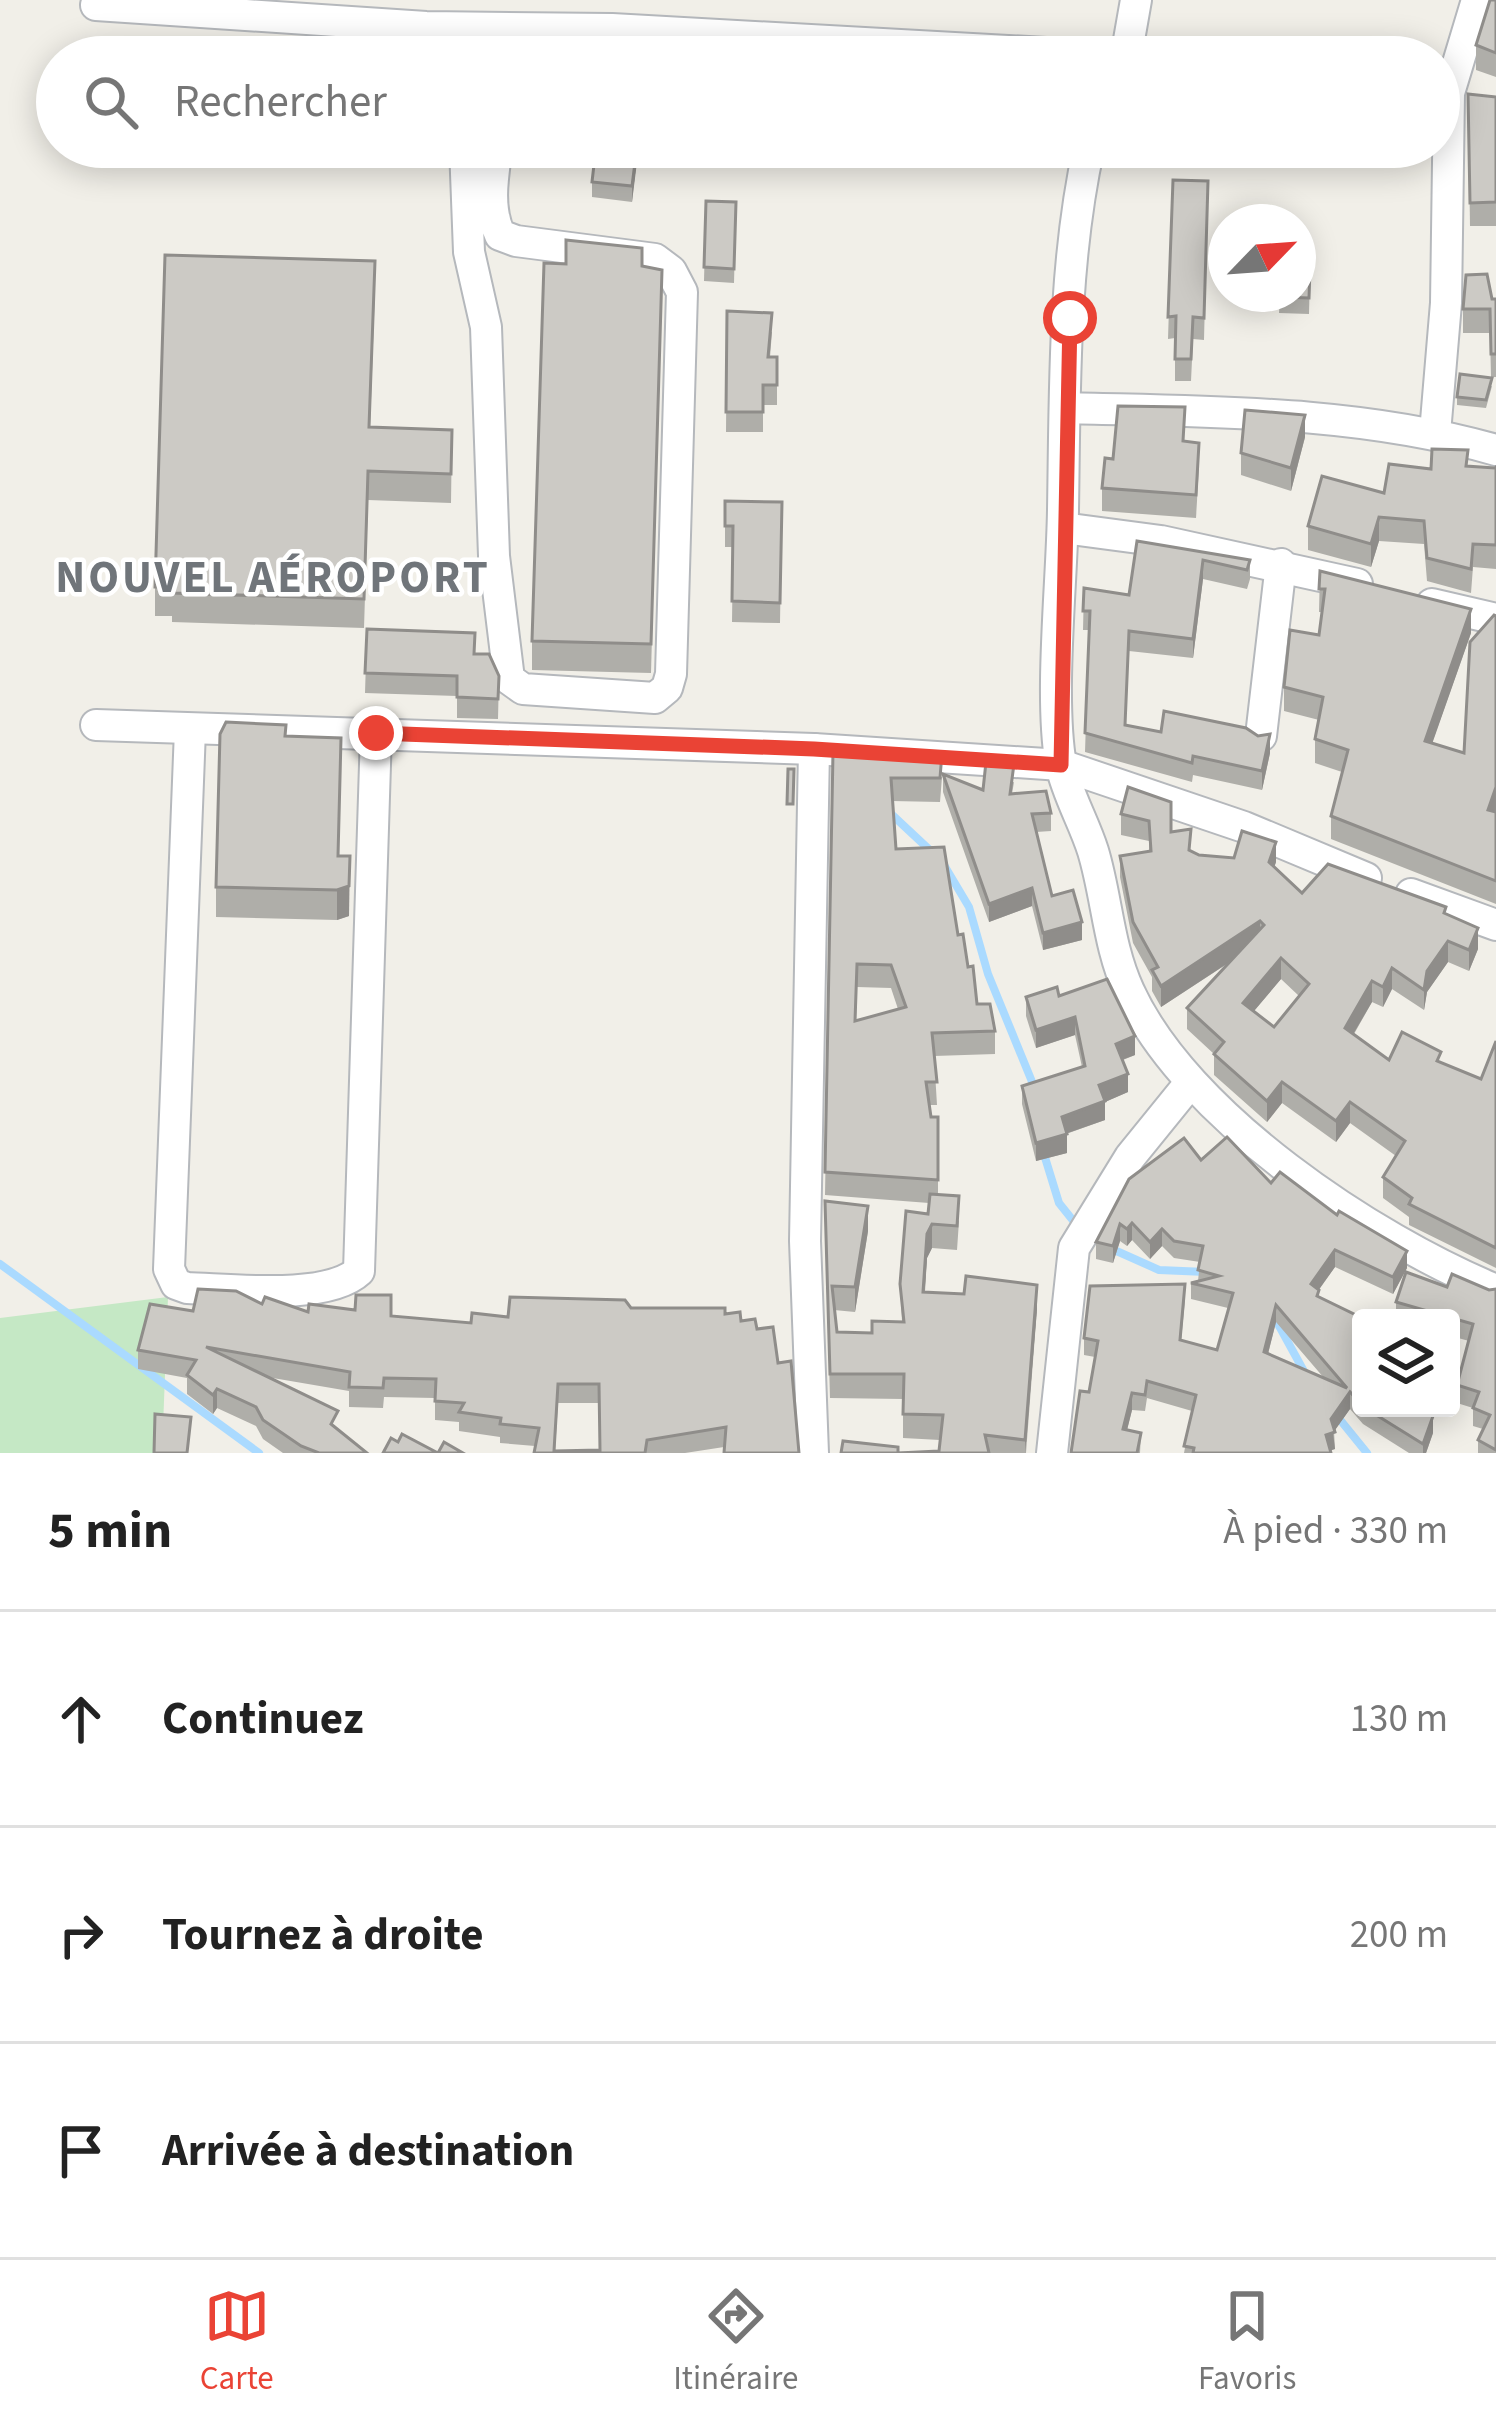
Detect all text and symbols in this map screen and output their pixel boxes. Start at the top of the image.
search box [36,36,1460,168]
icon: search [78,69,144,135]
text: Rechercher [174,70,387,134]
north arrow [1208,204,1316,312]
route start [1043,291,1097,345]
district label: NOUVEL AÉROPORT [55,546,491,610]
route end [349,706,403,760]
map controls [1352,1309,1460,1417]
button: layers [1352,1309,1460,1417]
text: 5 min [48,1495,172,1567]
text: À pied · 330 m [1223,1503,1448,1559]
icon: ahead [48,1686,114,1752]
text: Continuez [162,1687,364,1751]
text: 130 m [1350,1691,1448,1747]
icon: right [48,1902,114,1968]
text: Tournez à droite [162,1903,484,1967]
text: 200 m [1350,1907,1448,1963]
icon: arrive [48,2118,114,2184]
text: Arrivée à destination [162,2119,574,2183]
tab: Carte [200,2283,274,2402]
tab: Itinéraire [673,2283,798,2402]
tab: Favoris [1198,2283,1296,2402]

